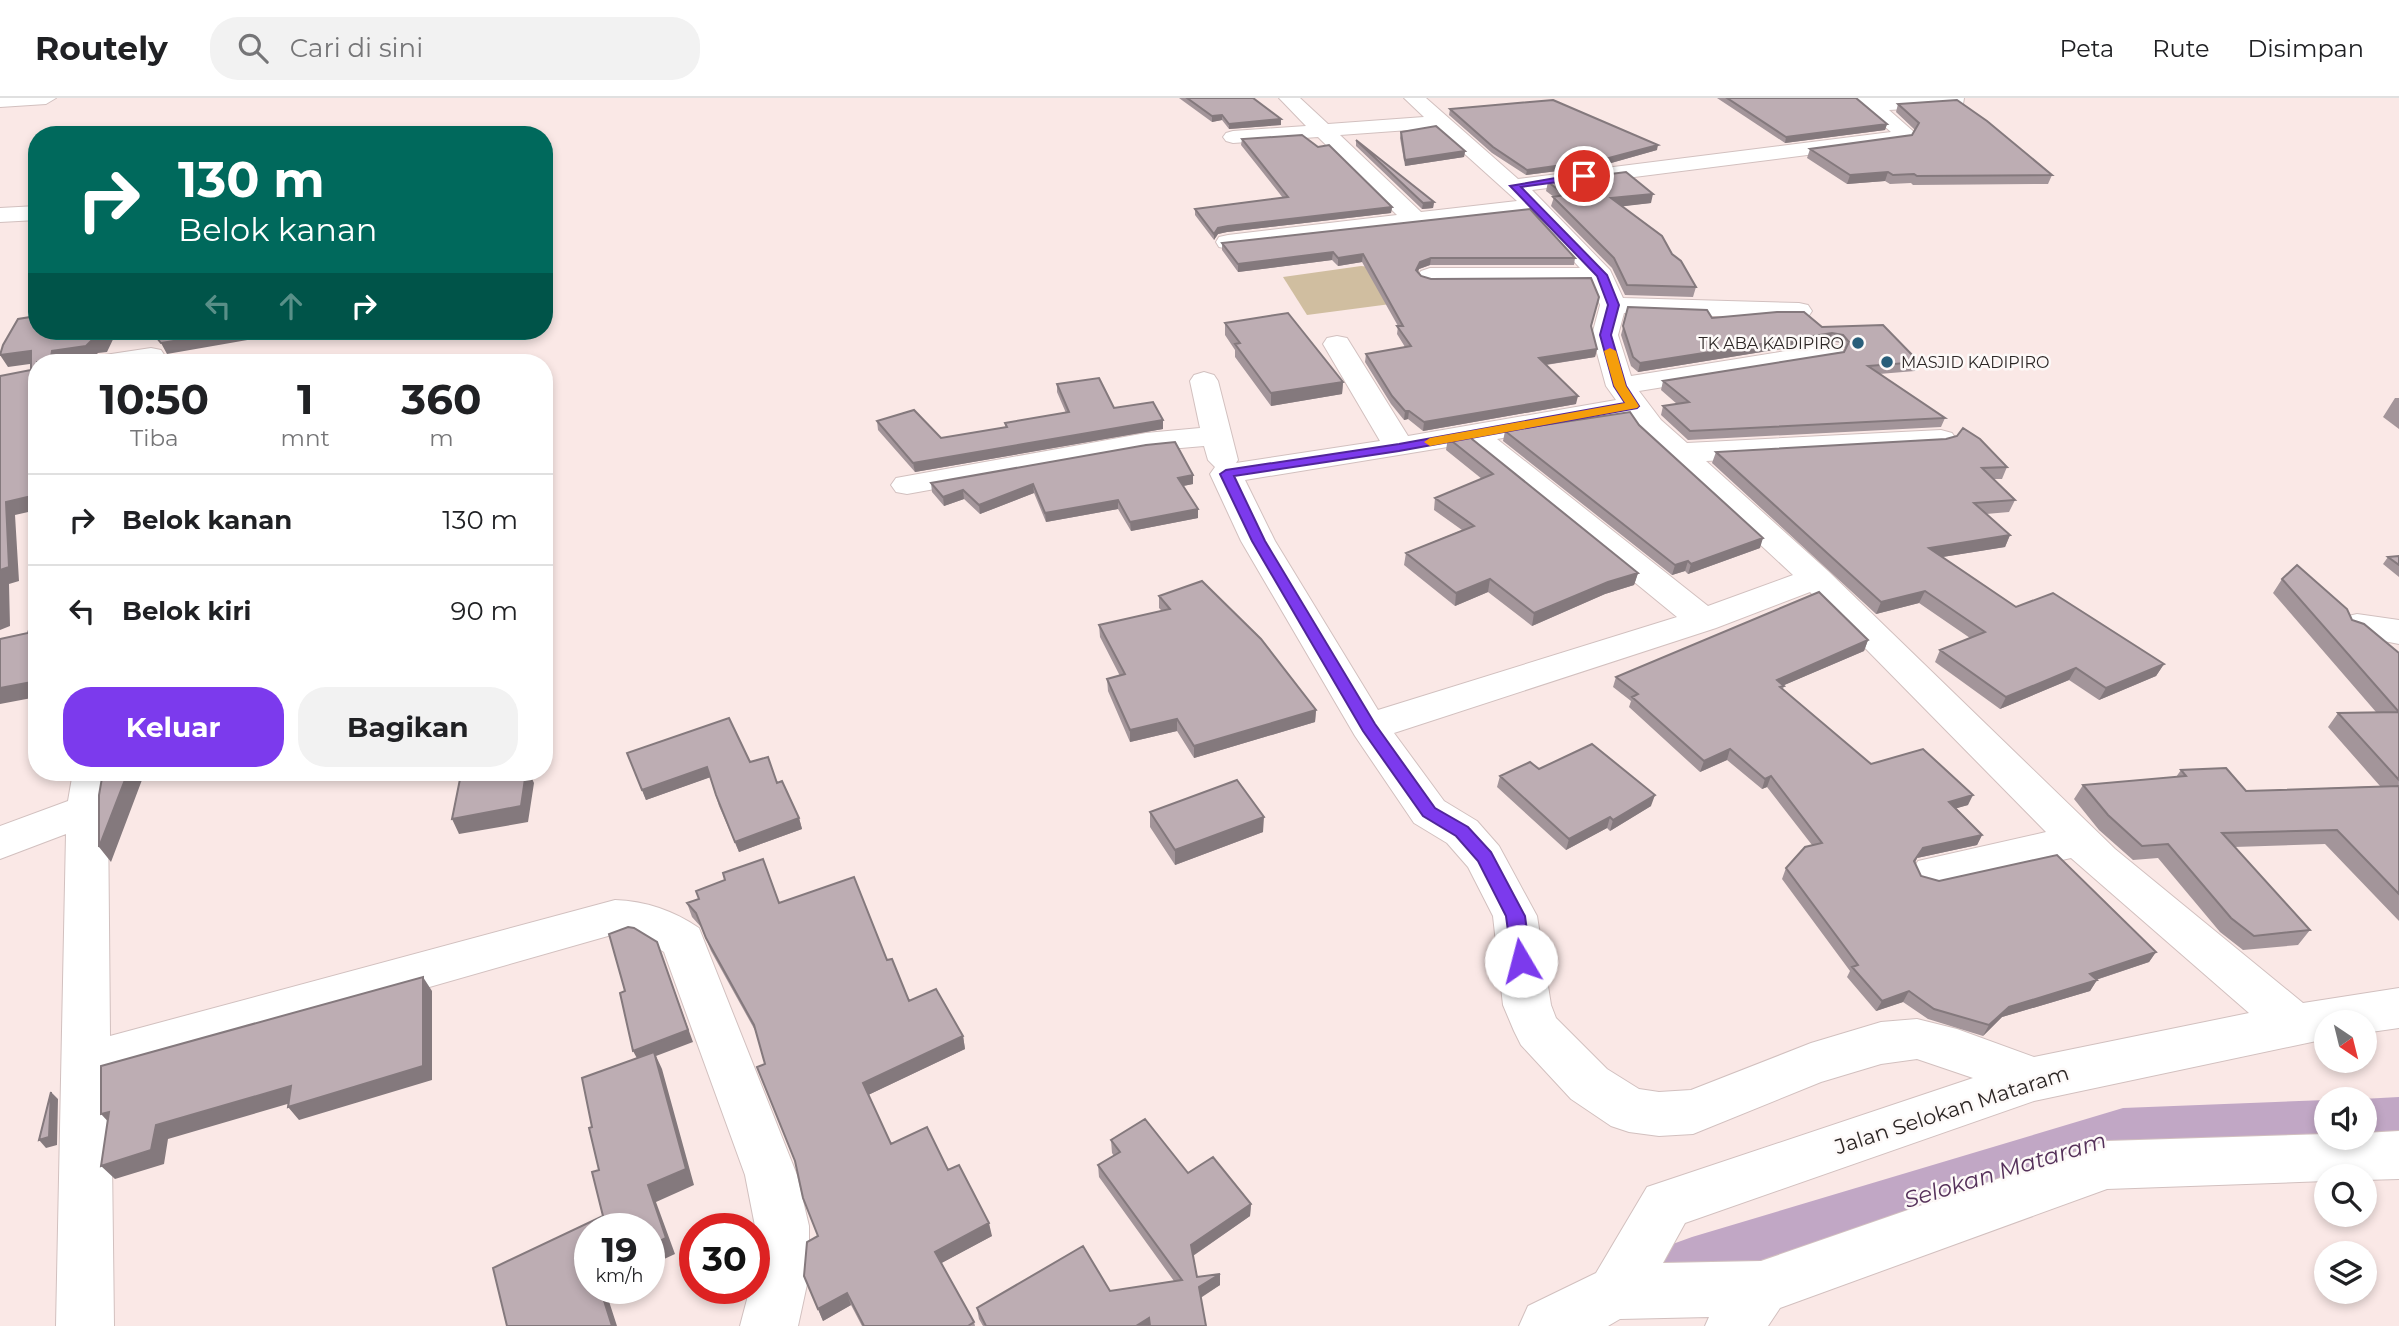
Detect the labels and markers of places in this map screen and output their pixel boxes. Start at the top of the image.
pin [1554,146,1614,206]
place label: TK ABA KADIPIRO [1699,334,1844,353]
marker: TK ABA KADIPIRO [1850,335,1866,351]
place label: MASJID KADIPIRO [1901,353,2049,372]
marker: MASJID KADIPIRO [1879,354,1895,370]

